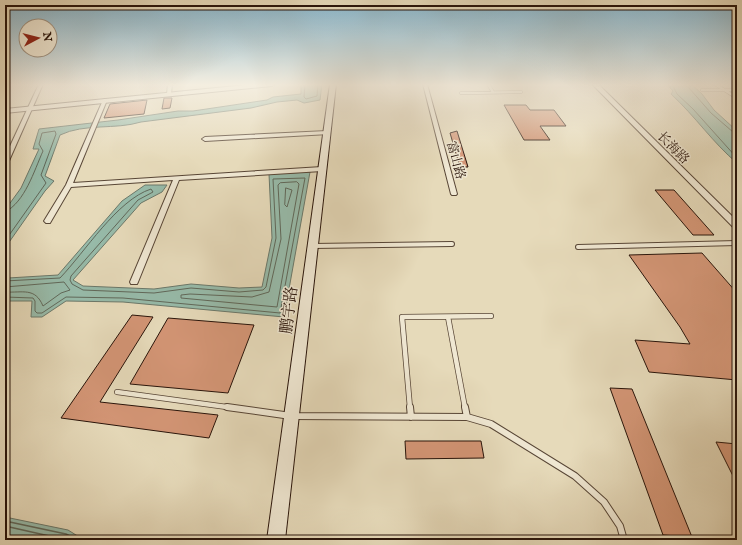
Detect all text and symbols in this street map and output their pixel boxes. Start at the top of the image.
north arrow [18,18,58,58]
text: N [39,30,55,43]
street label: 长海路 [653,128,693,168]
street label: 富山路 [442,139,469,181]
street label: 鹏宇路 [277,285,303,335]

